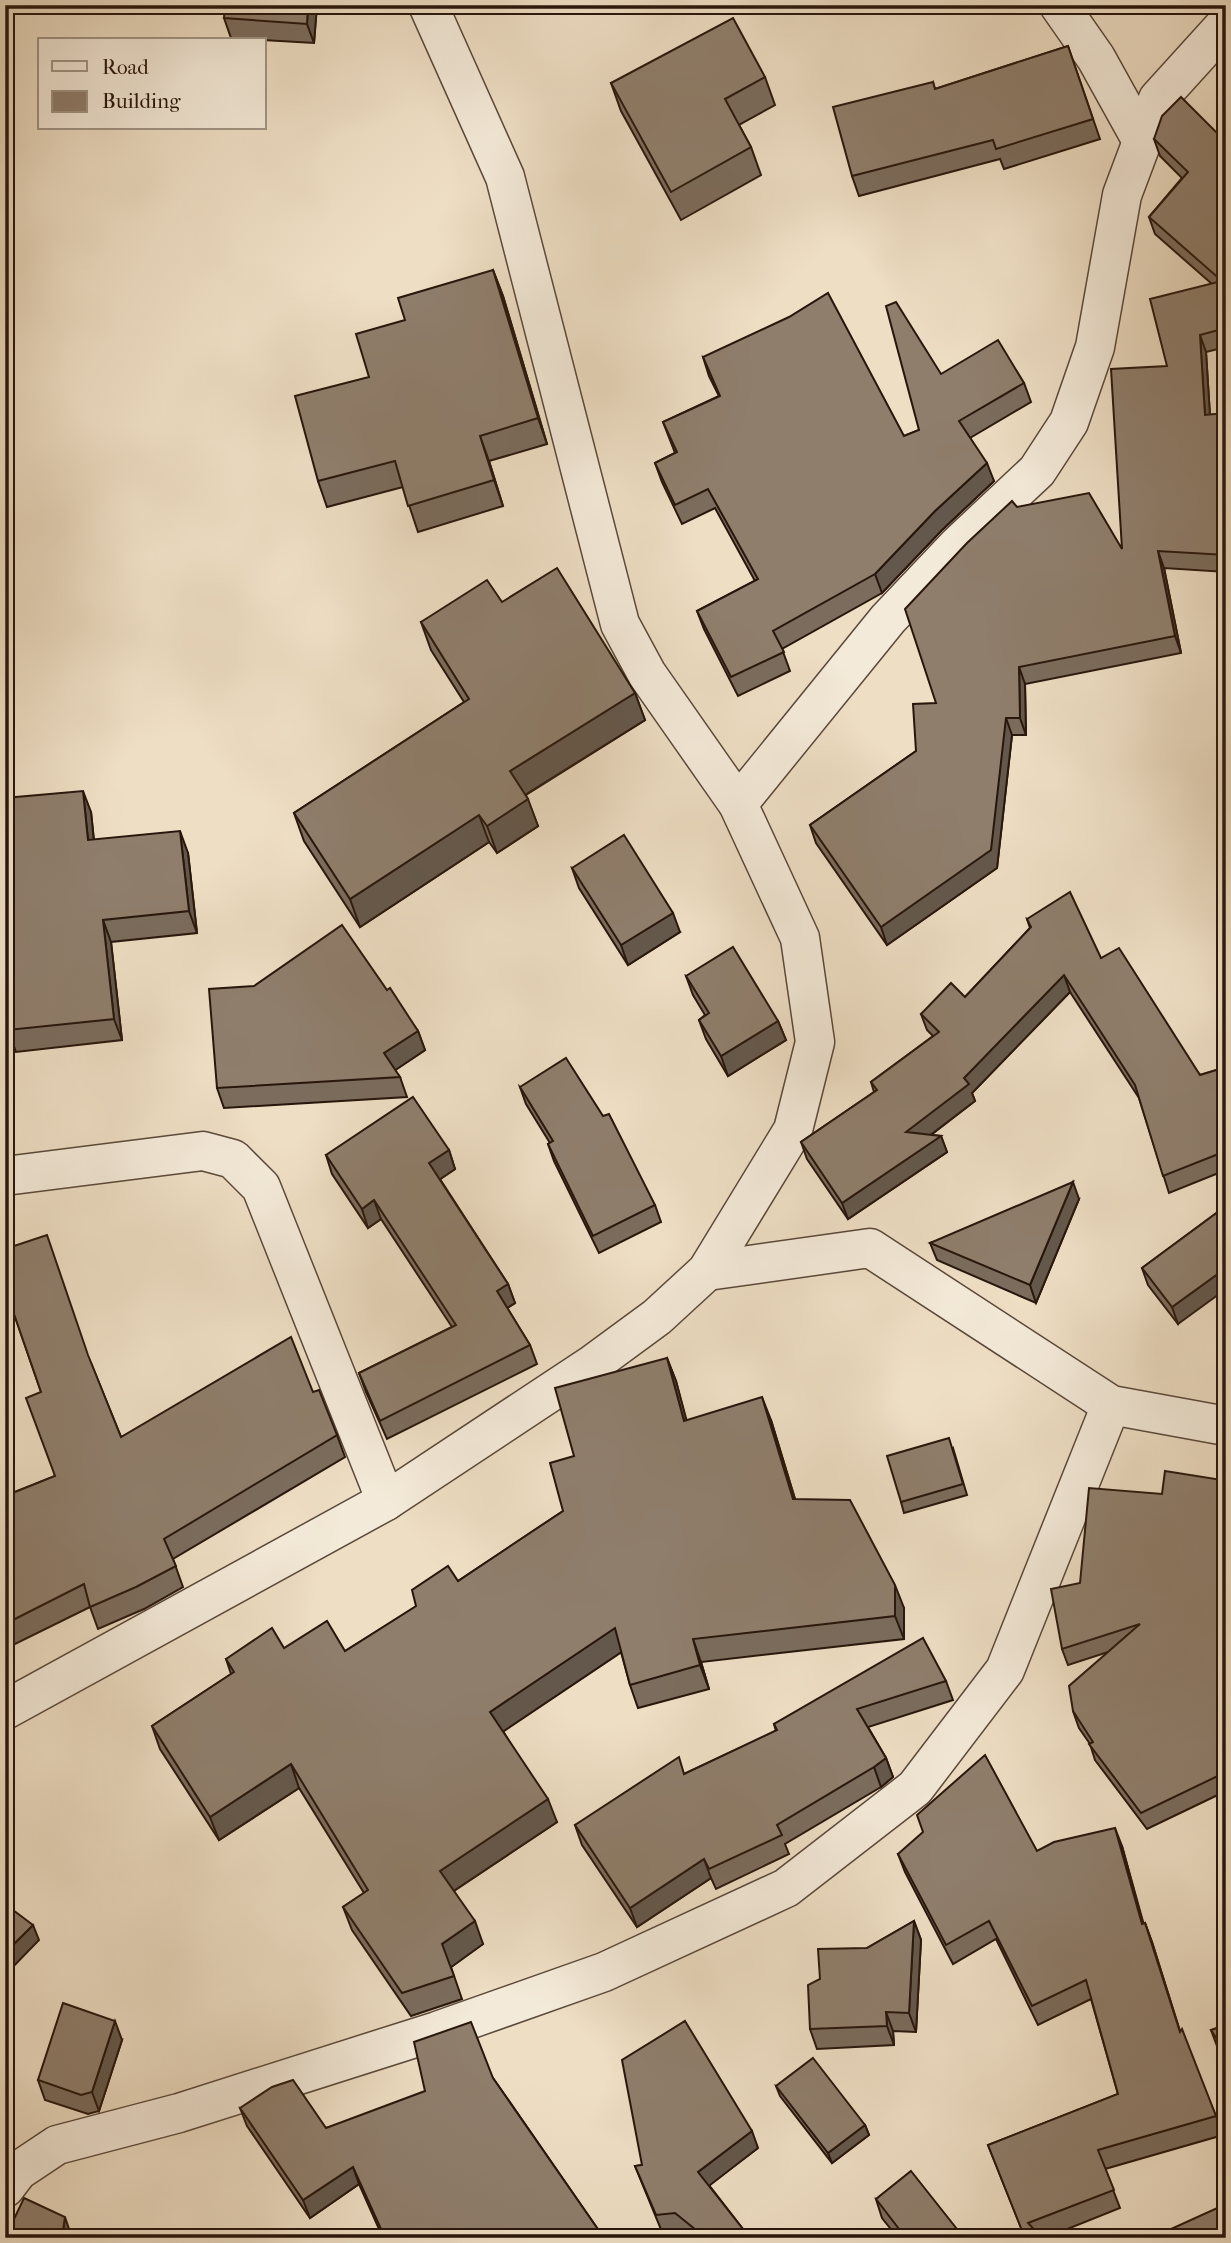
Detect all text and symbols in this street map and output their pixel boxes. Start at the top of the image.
legend [38,38,266,130]
text: Road [102,55,149,79]
text: Building [102,89,181,113]

